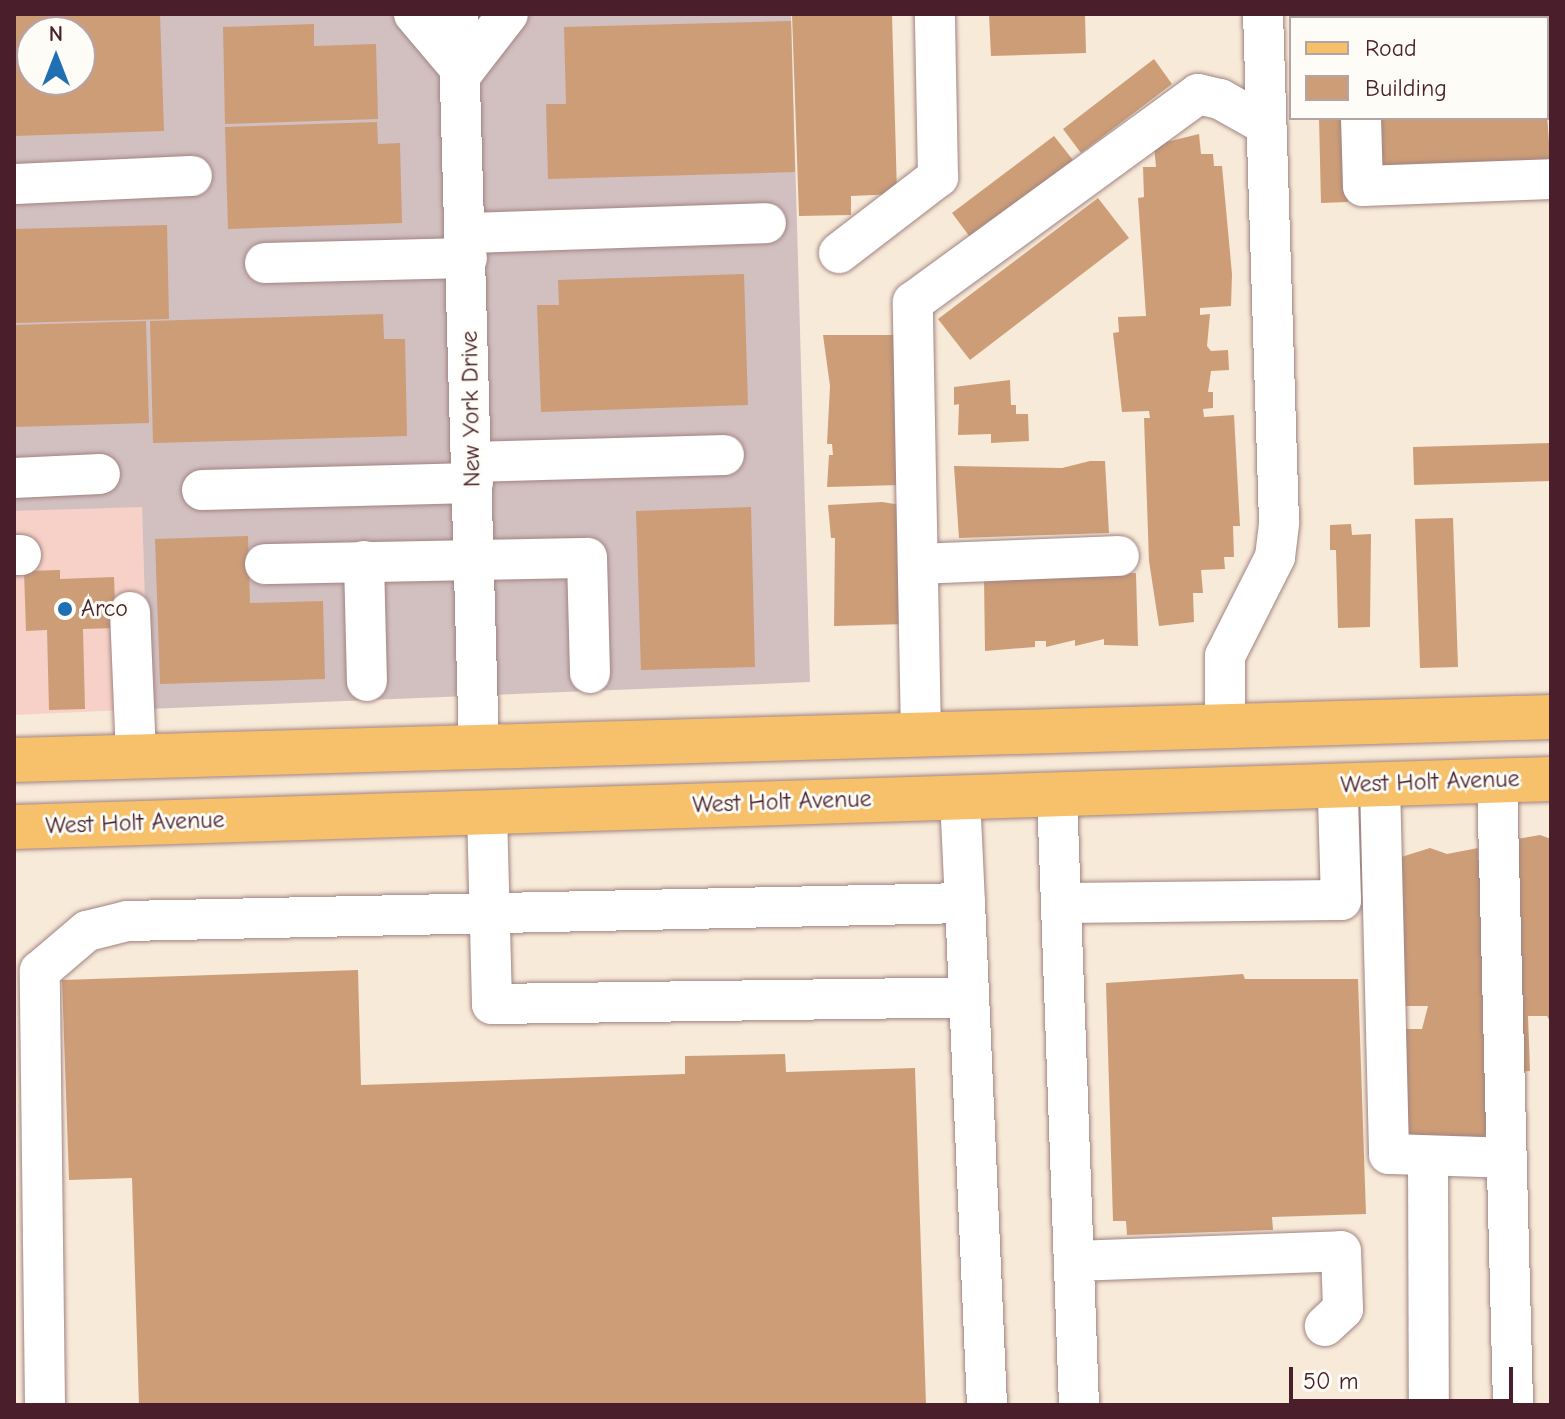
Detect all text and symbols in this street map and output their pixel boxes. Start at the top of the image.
north arrow [16,16,96,96]
legend [1289,16,1549,120]
text: N [49,21,63,47]
text: Road [1365,34,1417,62]
text: Building [1365,74,1447,102]
street label: New York Drive [455,331,487,487]
place label: Arco [81,595,128,623]
marker: Arco [56,600,74,618]
street label: West Holt Avenue [1340,764,1520,800]
street label: West Holt Avenue [692,784,872,820]
street label: West Holt Avenue [45,805,225,841]
scale bar [1293,1351,1517,1401]
text: 50 m [1303,1367,1359,1395]

